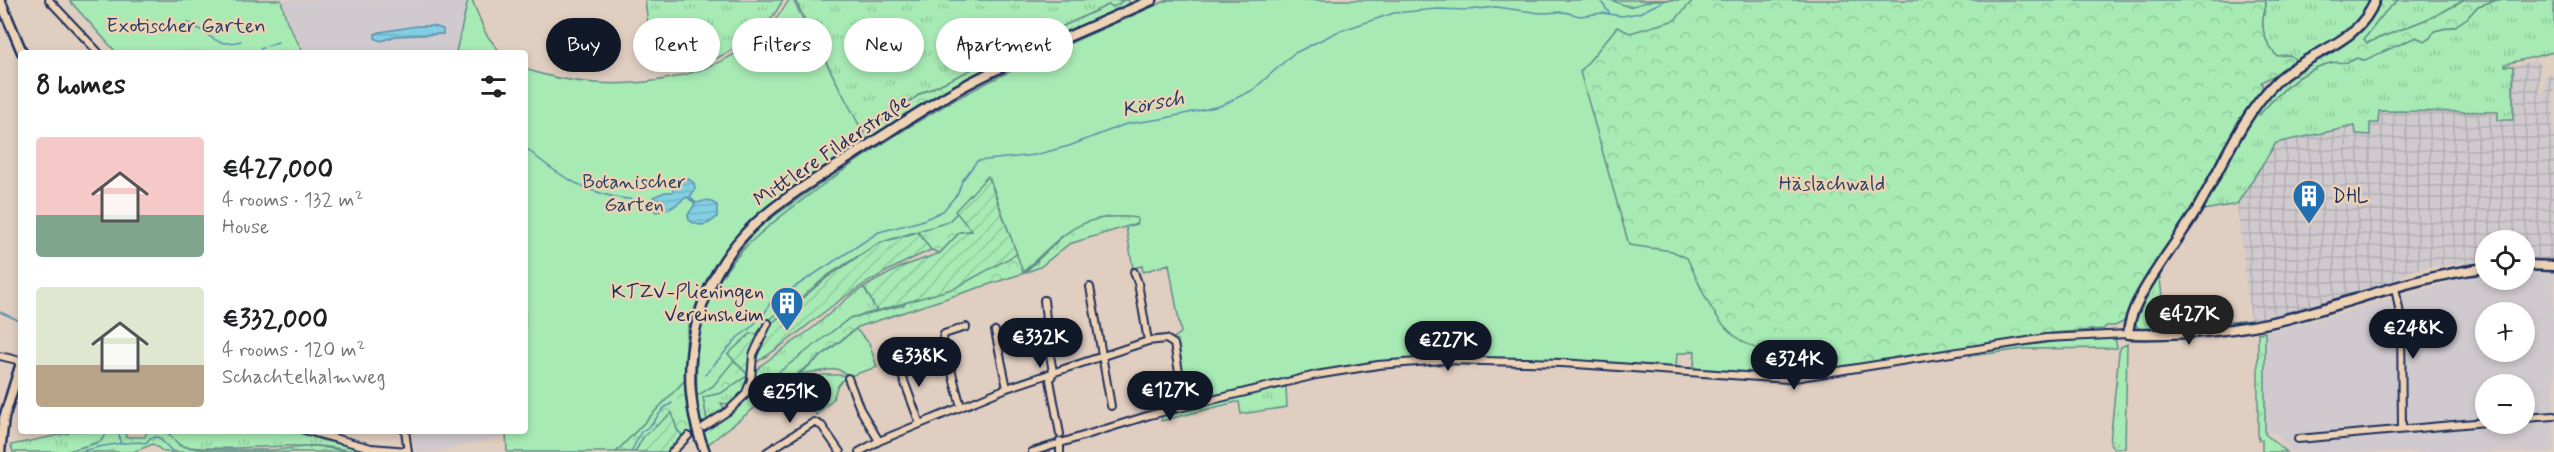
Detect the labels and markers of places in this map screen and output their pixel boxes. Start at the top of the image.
building icon: DHL [2291,178,2327,225]
place label: DHL [2332,183,2369,210]
place label: KTZV-Plieningen Vereinsheim [611,279,764,329]
building icon: KTZV-Plieningen Vereinsheim [769,285,805,332]
pin: €427K [2147,295,2231,346]
pin: €248K [2371,309,2455,360]
pin: €332K [998,318,1082,369]
pin: €227K [1406,321,1490,372]
pin: €338K [877,337,961,388]
pin: €324K [1752,340,1836,391]
pin: €127K [1128,371,1212,422]
pin: €251K [748,373,832,424]

